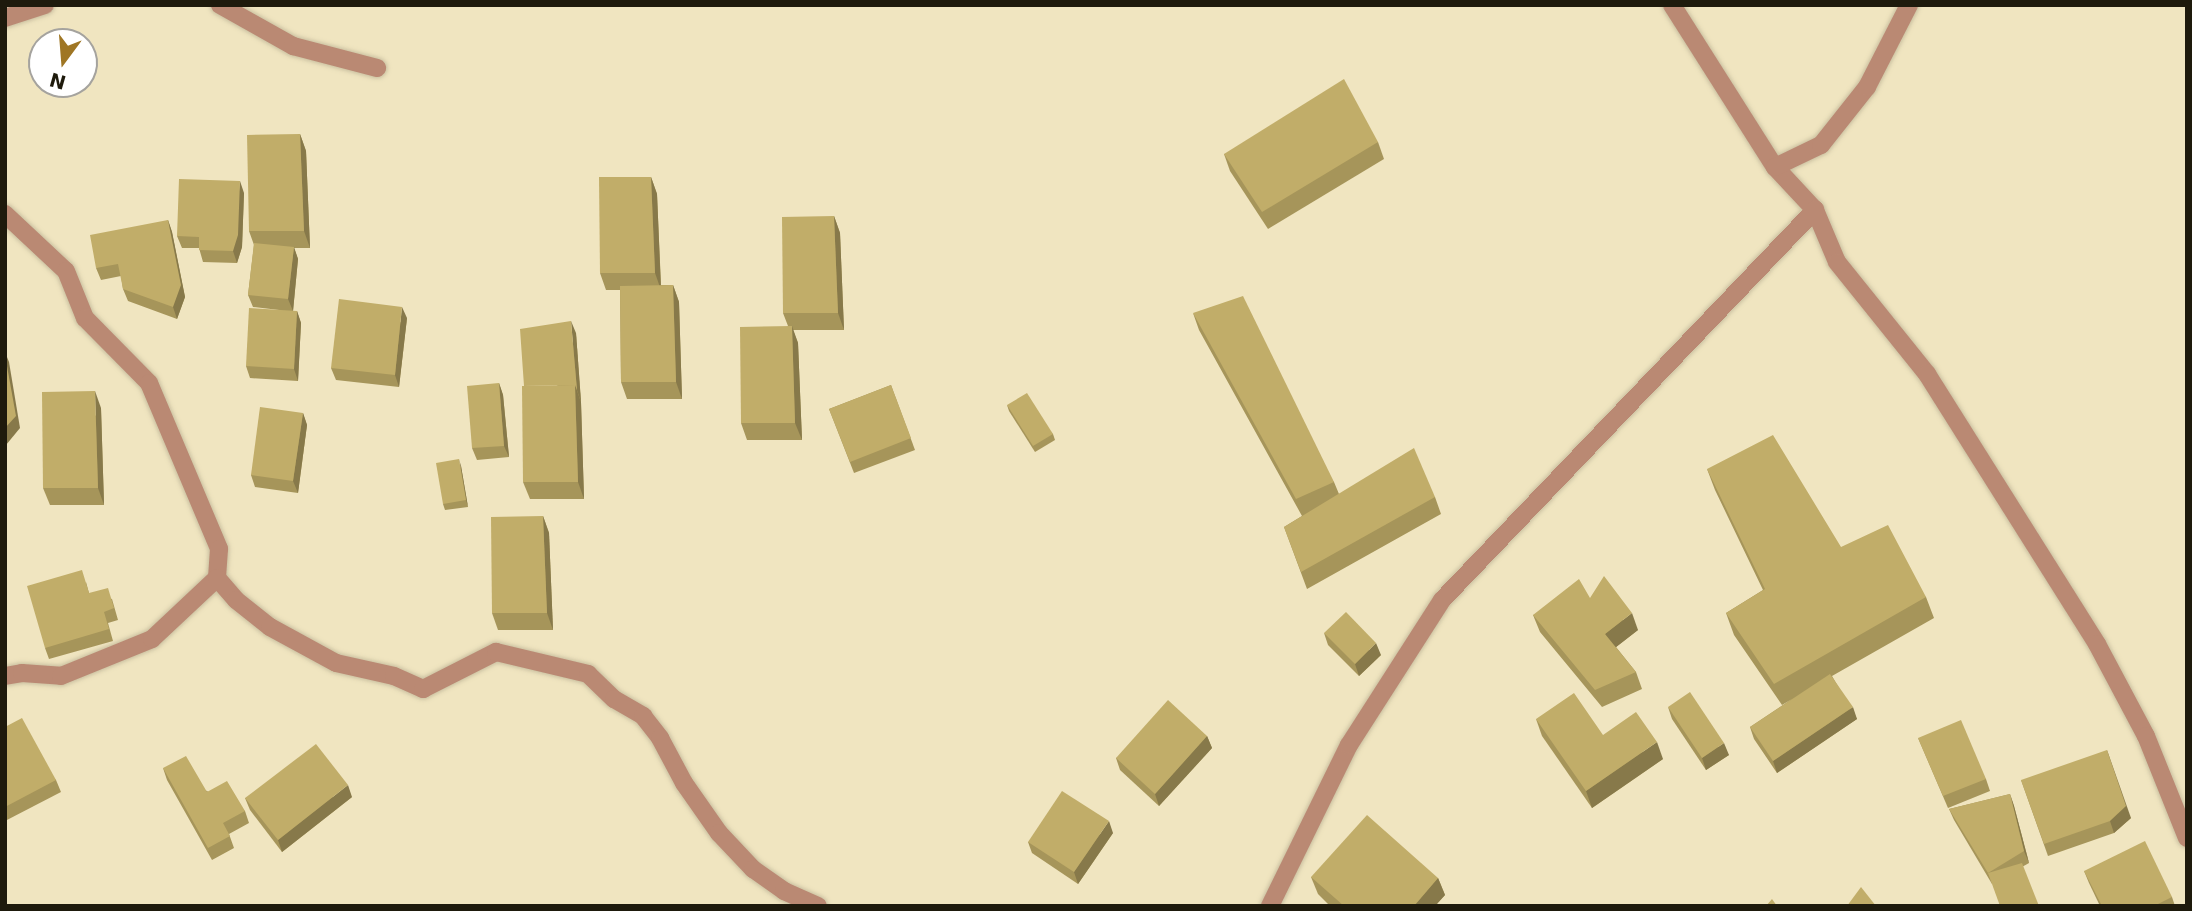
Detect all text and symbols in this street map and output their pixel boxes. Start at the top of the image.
north arrow [28,28,98,98]
text: N [47,68,68,94]

